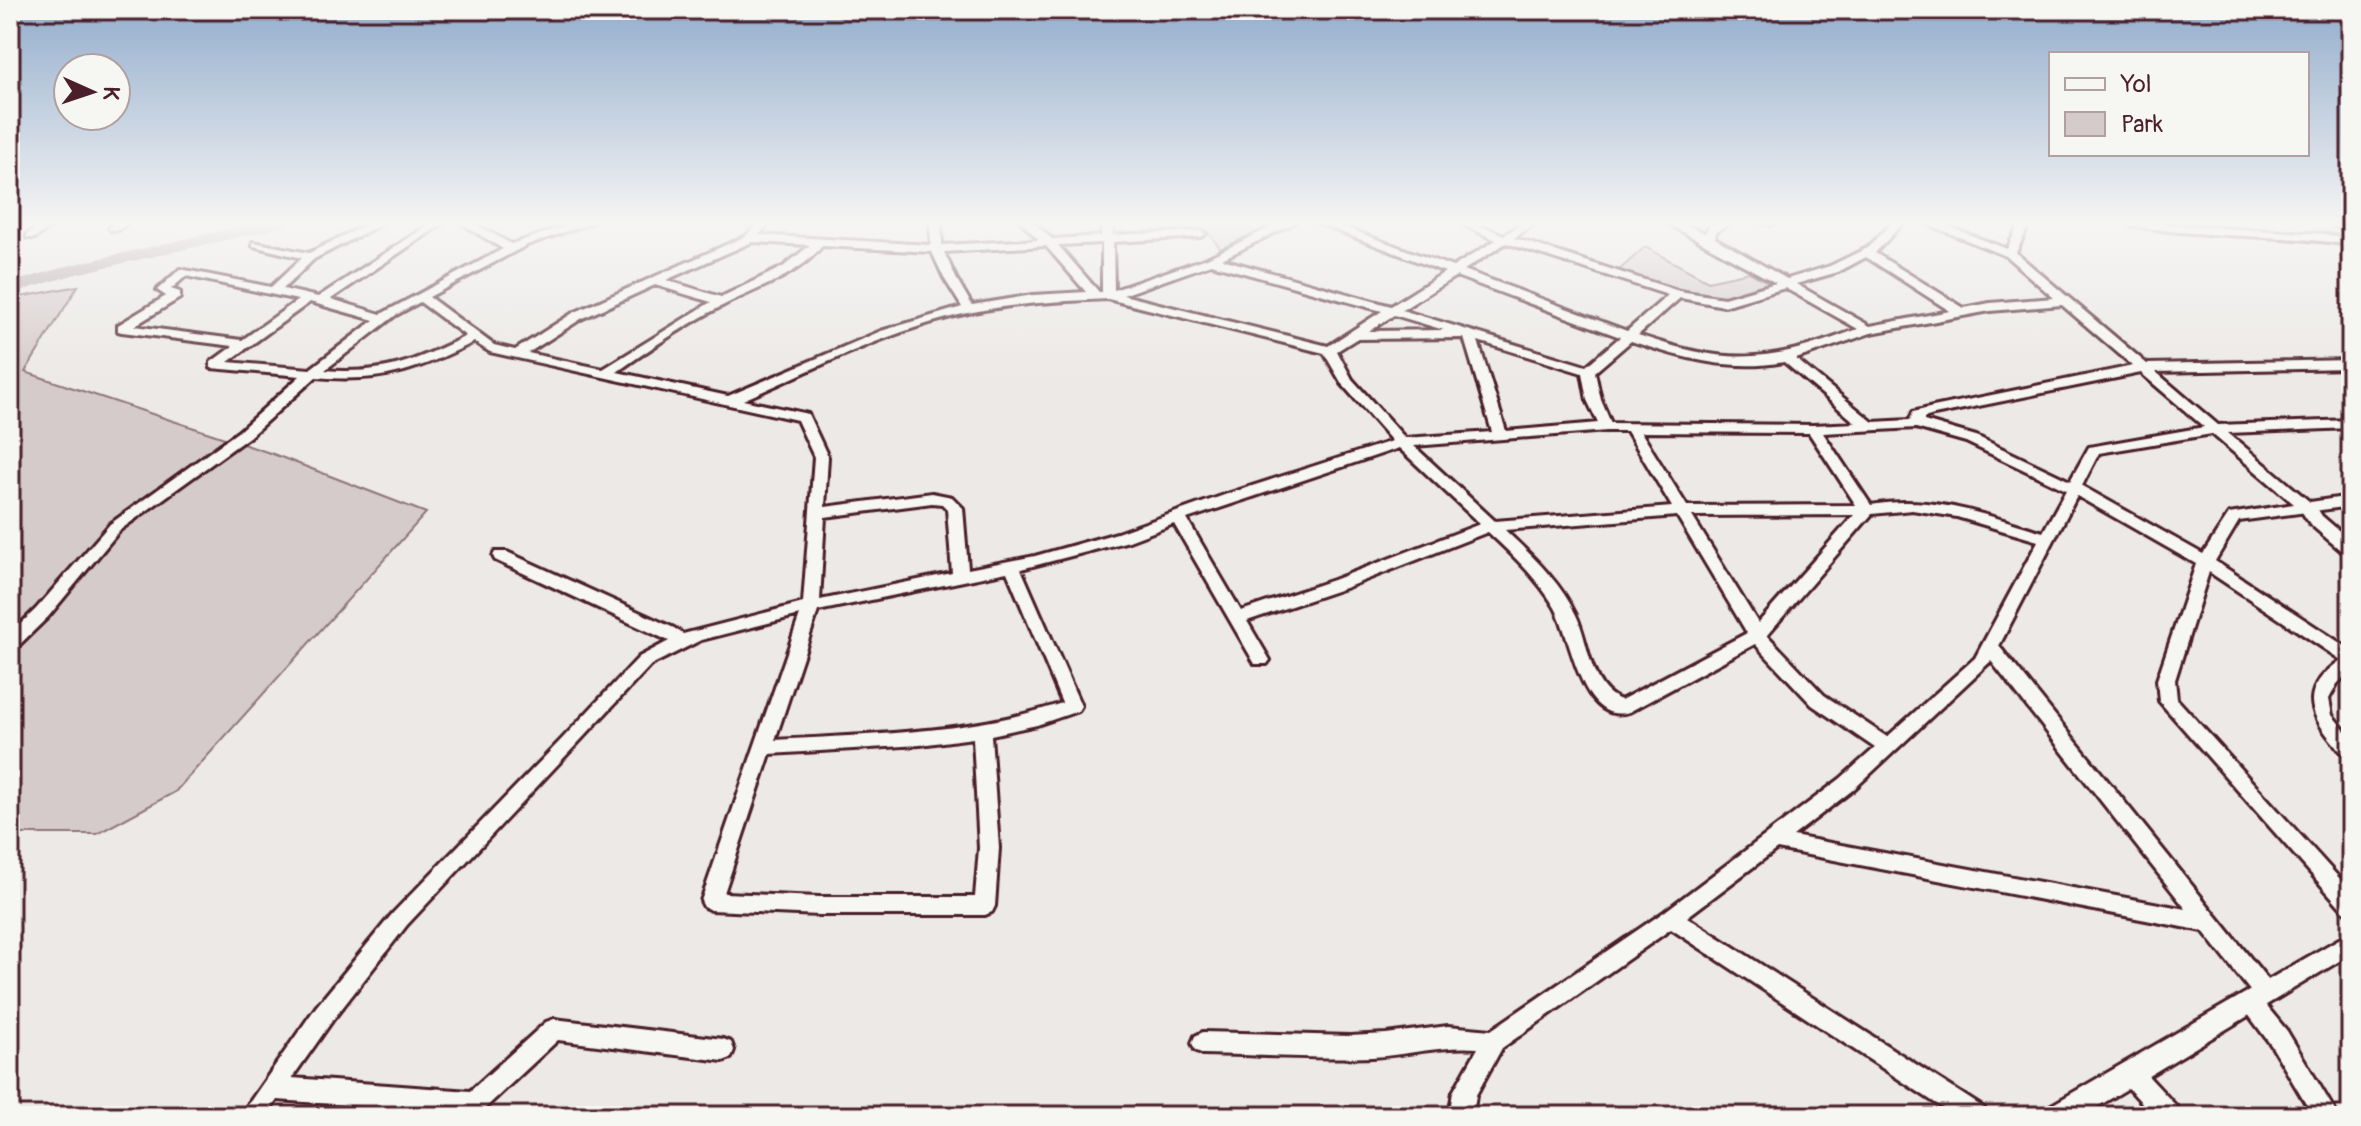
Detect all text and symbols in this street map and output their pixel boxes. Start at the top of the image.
north arrow [52,52,132,132]
legend [2049,52,2309,156]
text: Yol [2120,70,2151,99]
text: K [97,86,125,101]
text: Park [2121,110,2163,139]

